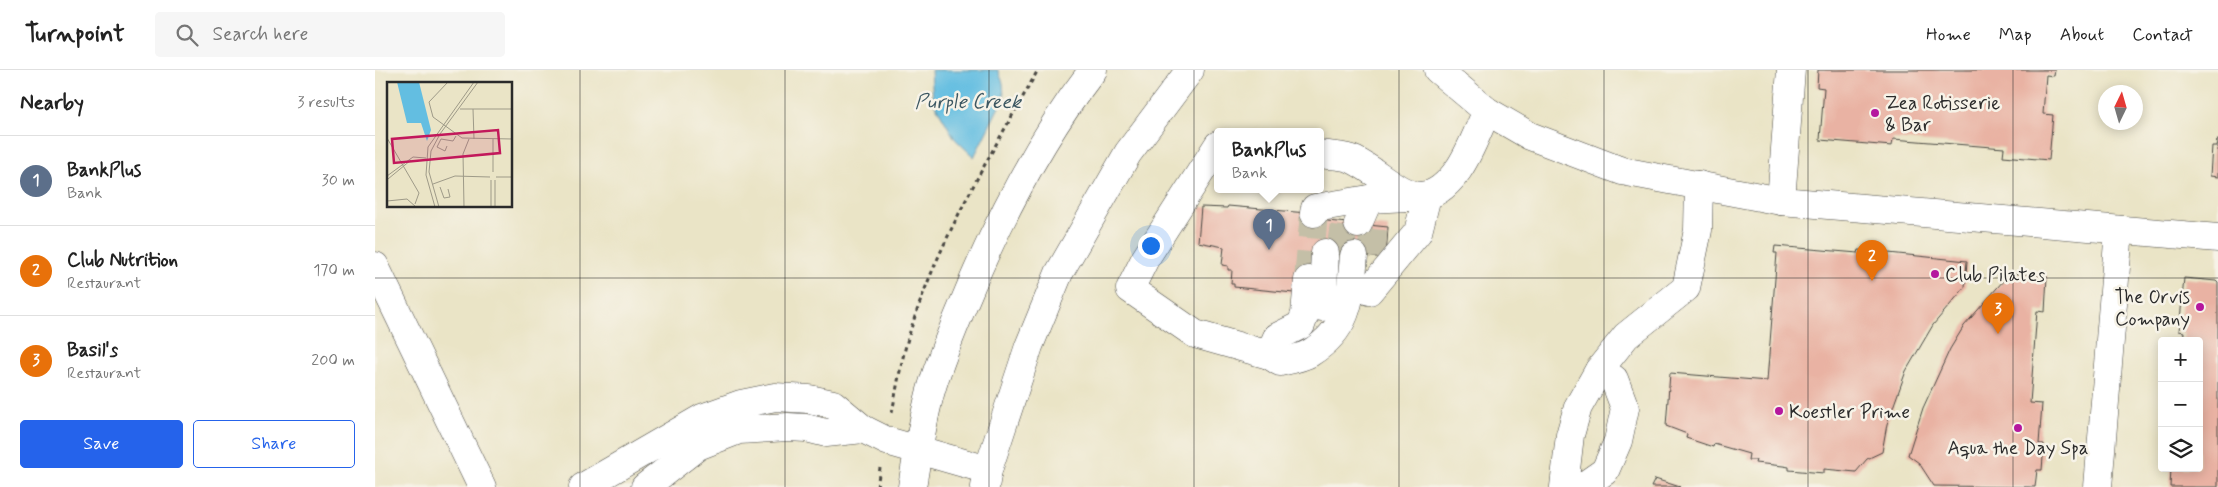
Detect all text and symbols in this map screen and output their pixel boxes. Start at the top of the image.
search box [155,12,505,57]
text: Turnpoint [25,19,125,50]
icon: search [173,21,201,49]
text: Search here [213,22,308,47]
text: Home [1926,23,1971,47]
text: Map [1999,23,2032,47]
text: About [2060,23,2104,47]
text: Contact [2132,23,2193,47]
inset map [387,82,513,208]
north arrow [2098,85,2143,130]
text: Nearby [20,89,84,117]
water label: Purple Creek [915,89,1023,116]
place label: Zea Rotisserie & Bar [1885,91,2000,138]
text: 3 results [297,92,355,113]
marker: Zea Rotisserie & Bar [1869,107,1881,119]
popup [1214,128,1324,193]
text: BankPlus [1232,138,1306,163]
text: BankPlus [67,158,141,183]
text: Bank [1232,163,1267,184]
text: 1 [32,170,40,191]
text: 30 m [322,170,355,191]
text: Bank [67,183,102,204]
pin: 1 [1253,209,1285,250]
your location [1138,233,1164,259]
pin: 2 [1856,240,1888,281]
text: Club Nutrition [67,248,178,273]
text: 2 [32,260,40,281]
text: 170 m [313,260,355,281]
place label: Club Pilates [1945,263,2046,288]
marker: Club Pilates [1929,268,1941,280]
text: Restaurant [67,273,141,294]
place label: The Orvis Company [2115,285,2190,332]
pin: 3 [1982,293,2014,334]
marker: The Orvis Company [2194,301,2206,313]
map controls [2158,337,2203,472]
button: + [2158,337,2203,382]
text: Basil's [67,338,118,363]
text: 3 [32,350,40,371]
text: 200 m [311,350,355,371]
text: Restaurant [67,363,141,384]
button: − [2158,382,2203,427]
place label: Koestler Prime [1789,400,1910,425]
marker: Koestler Prime [1773,405,1785,417]
button: Save [20,420,183,468]
button: Share [193,420,355,468]
marker: Aqua the Day Spa [2012,422,2024,434]
button: layers [2158,427,2203,472]
place label: Aqua the Day Spa [1947,436,2089,461]

